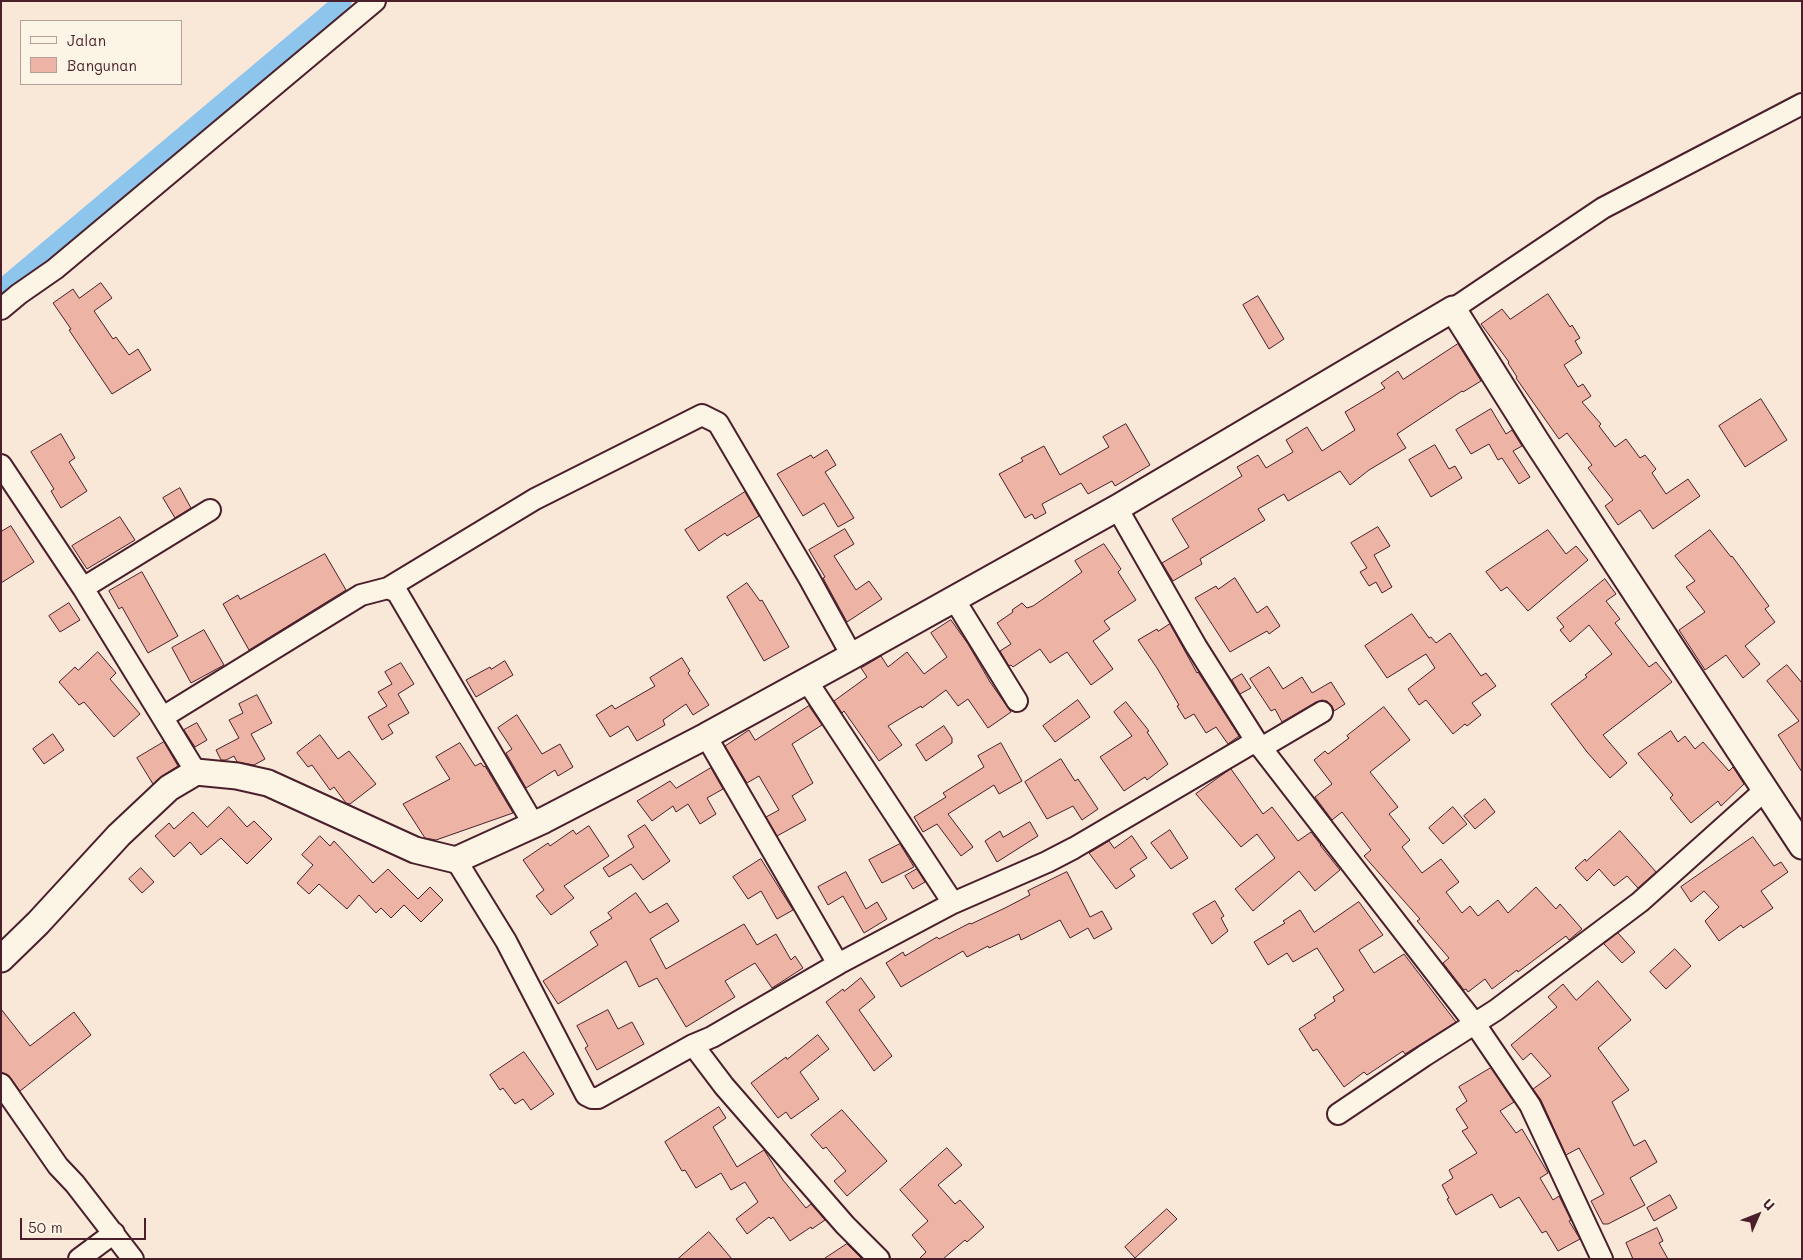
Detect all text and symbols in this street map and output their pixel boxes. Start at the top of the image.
legend [20,20,182,85]
text: Jalan [67,30,106,50]
text: Bangunan [67,55,137,75]
north arrow [1733,1190,1783,1240]
text: U [1759,1194,1779,1214]
scale bar [22,1208,149,1240]
text: 50 m [28,1217,63,1237]

